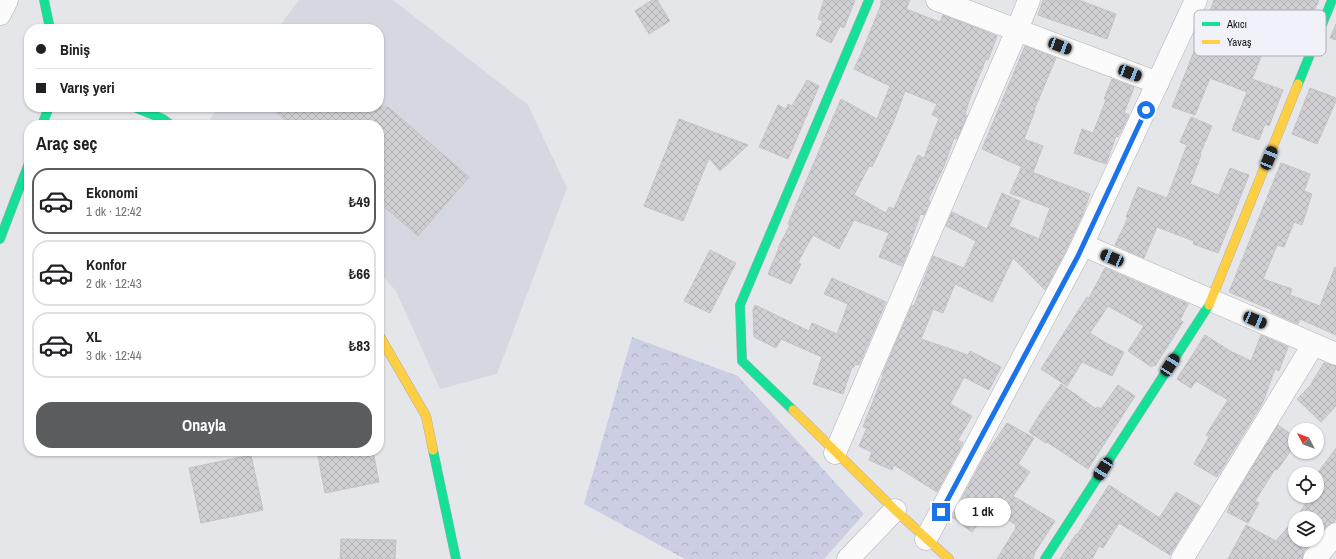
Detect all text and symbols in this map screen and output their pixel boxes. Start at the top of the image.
legend [1194,10,1326,56]
text: Akıcı [1226,17,1247,31]
text: Yavaş [1227,35,1252,49]
car [1047,36,1073,56]
text: Biniş [60,39,90,60]
car [1117,63,1143,83]
text: Varış yeri [60,77,115,98]
route start [1137,101,1155,119]
text: Araç seç [36,131,98,156]
car [1259,145,1279,171]
text: Ekonomi [86,182,138,203]
icon: car [38,183,74,219]
text: ₺49 [349,191,370,212]
text: 1 dk · 12:42 [86,203,142,220]
car [1099,248,1125,268]
text: Konfor [86,254,126,275]
icon: car [38,255,74,291]
text: ₺66 [349,263,370,284]
text: 2 dk · 12:43 [86,275,142,292]
car [1242,310,1268,330]
text: XL [86,326,102,347]
icon: car [38,327,74,363]
text: ₺83 [349,335,370,356]
text: 3 dk · 12:44 [86,347,142,364]
car [1158,352,1182,378]
button: Onayla [36,402,372,448]
north arrow [1288,423,1324,459]
map controls [1288,423,1324,547]
car [1091,456,1115,482]
button: locate [1288,467,1324,503]
callout: 1 dk [955,498,1011,526]
route end [932,503,950,521]
text: 1 dk [972,503,994,520]
button: layers [1288,511,1324,547]

